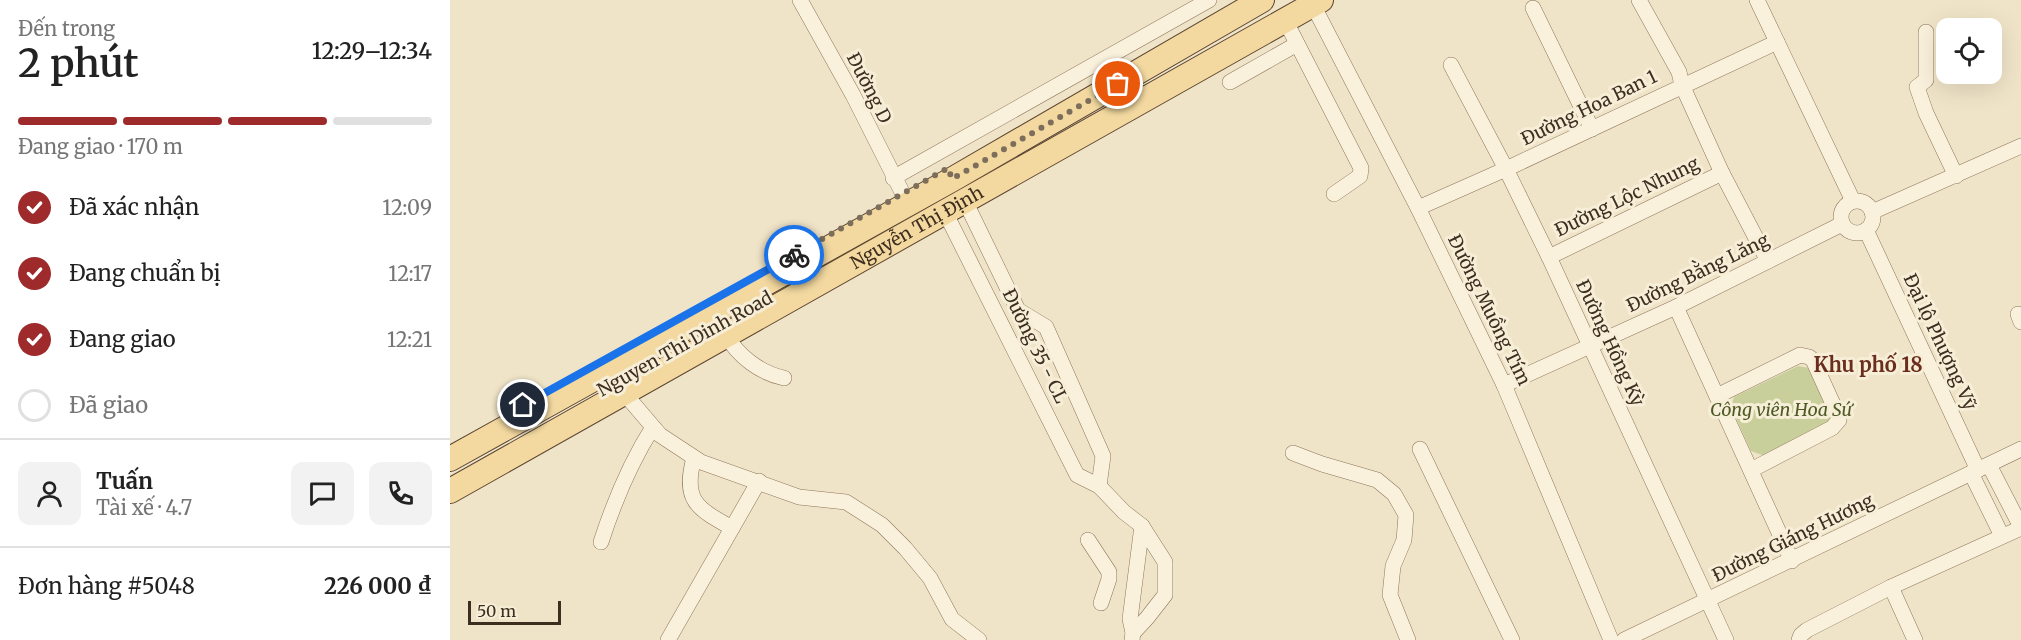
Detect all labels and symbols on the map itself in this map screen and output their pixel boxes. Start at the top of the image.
street label: Đường D [842,49,897,127]
pin [1092,58,1143,109]
street label: Đường Hoa Ban 1 [1517,65,1660,150]
street label: Đường Lộc Nhung [1551,152,1703,241]
street label: Nguyễn Thị Định [846,181,987,274]
courier [764,225,824,285]
street label: Đường Bằng Lăng [1622,226,1773,317]
street label: Đường Muồng Tím [1443,231,1536,389]
street label: Đại lộ Phượng Vỹ [1899,270,1982,414]
street label: Đường Hồng Kỳ [1571,276,1650,410]
street label: Đường 35 - CL [998,285,1073,407]
street label: Nguyen Thi Dinh Road [593,286,777,401]
district label: Khu phố 18 [1813,351,1923,377]
pin [497,379,548,430]
park label: Công viên Hoa Sứ [1710,398,1854,421]
street label: Đường Giáng Hương [1708,488,1877,587]
scale bar [468,598,561,626]

